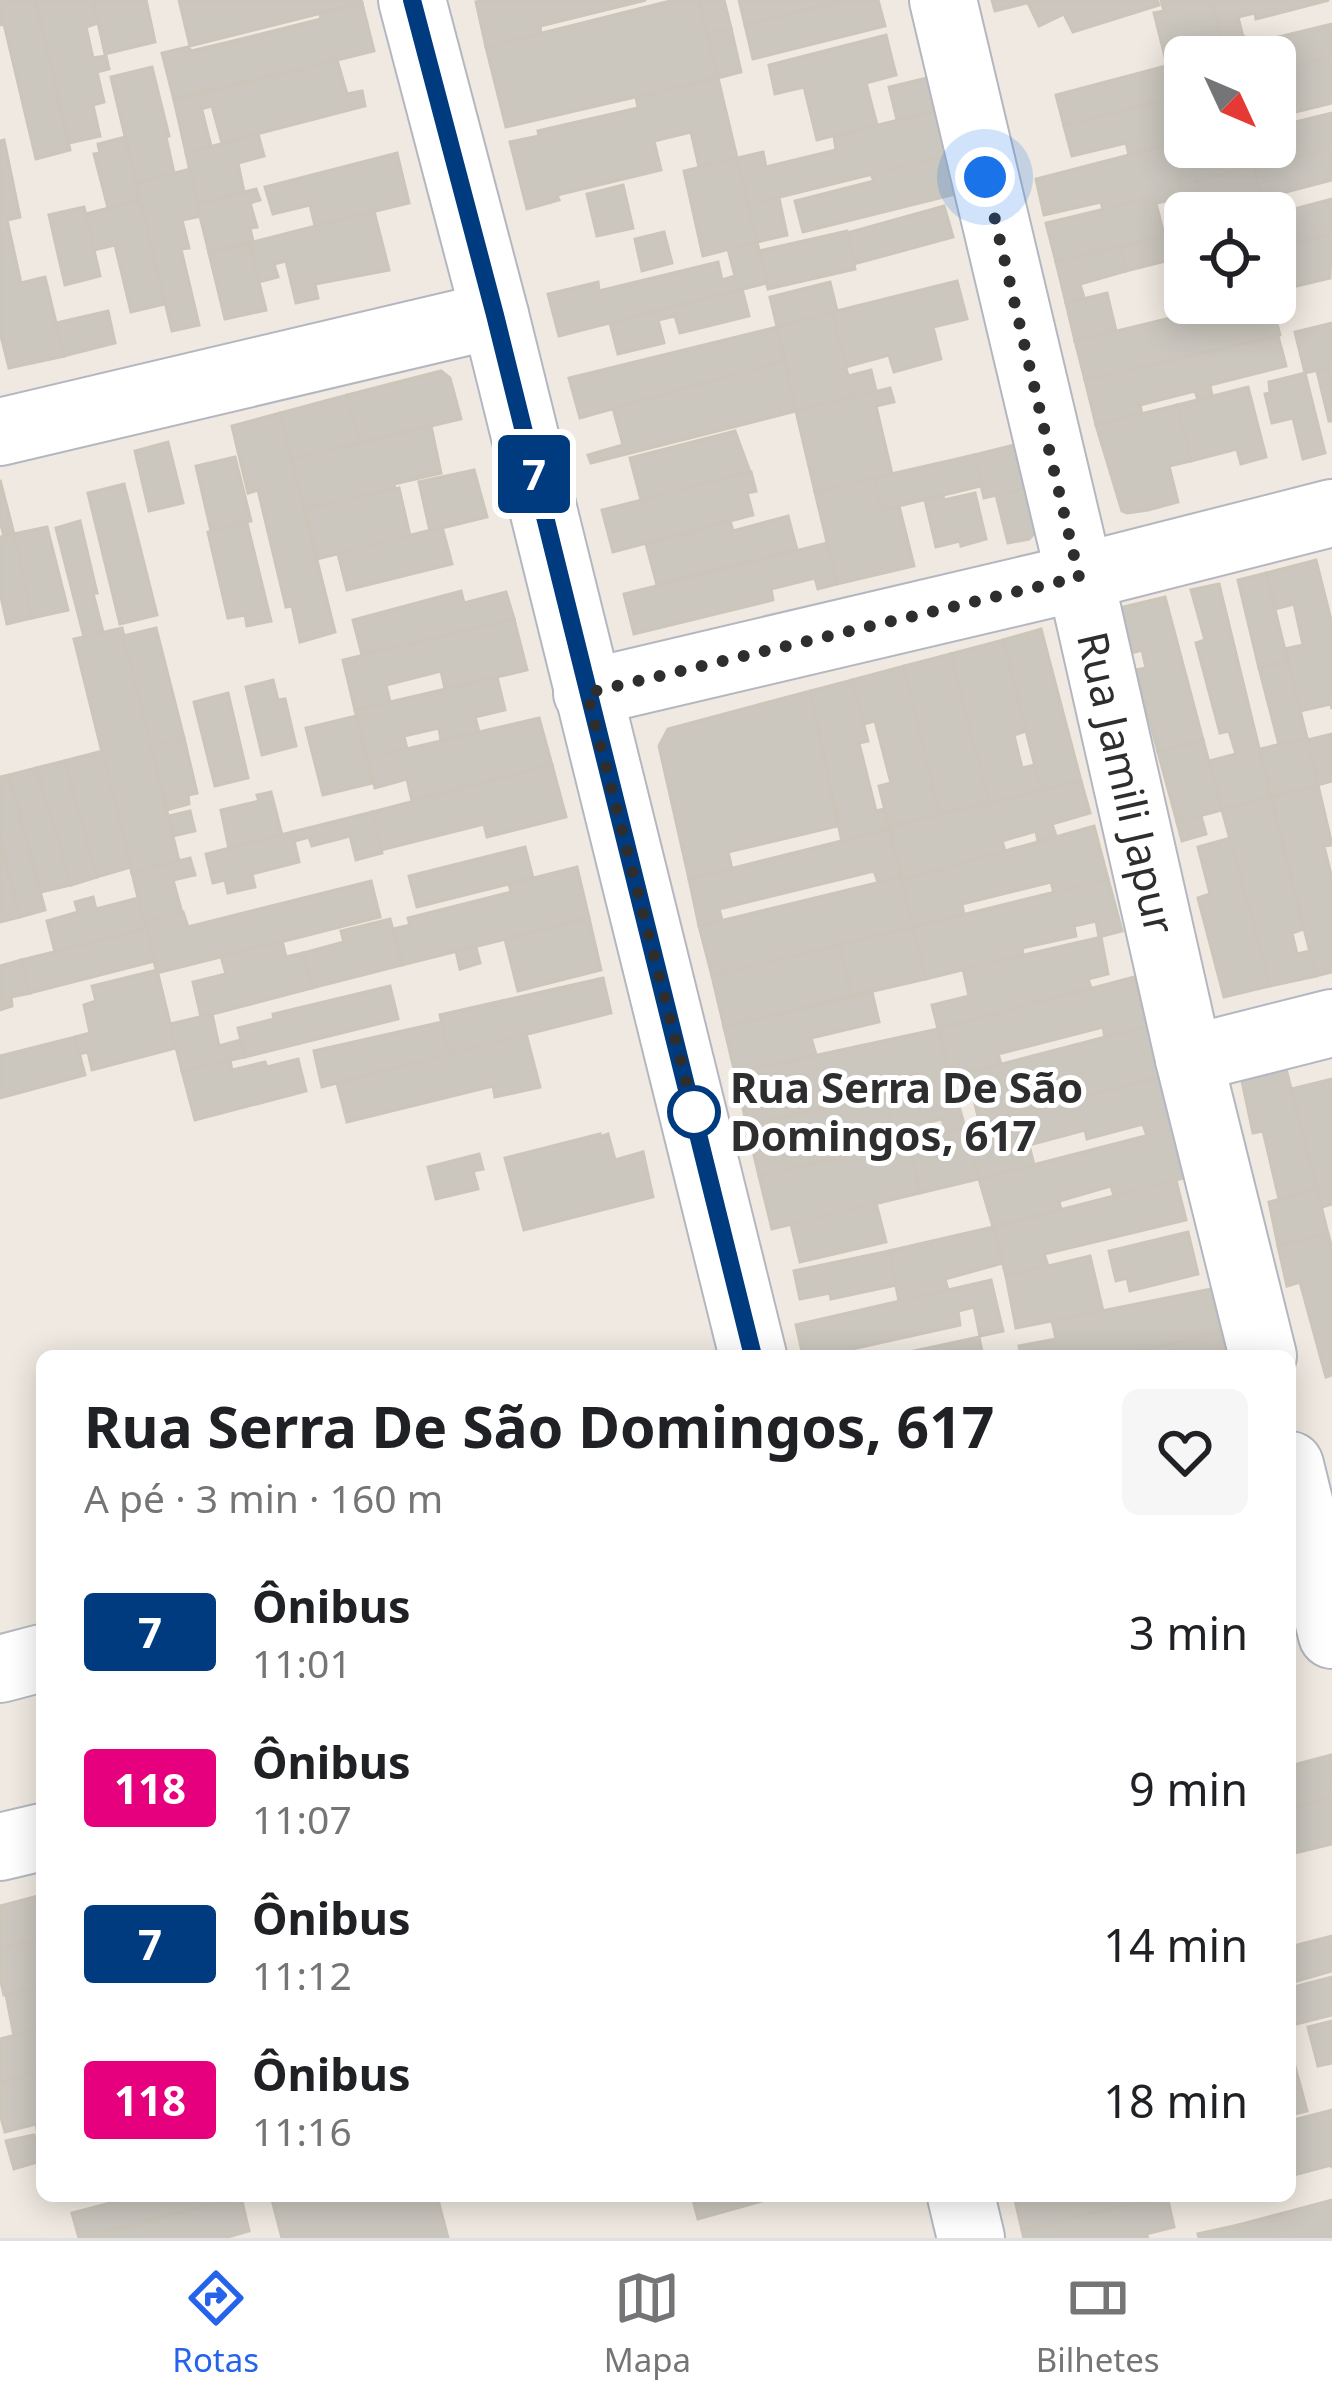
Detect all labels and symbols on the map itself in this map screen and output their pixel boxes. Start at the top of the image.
north arrow [1164,36,1296,168]
your location [955,147,1015,207]
line badge: 7 [495,435,573,513]
street label: Rua Jamili Japur [1065,626,1190,939]
place label: Rua Serra De São Domingos, 617 [730,1058,1083,1163]
marker: Rua Serra De São Domingos, 617 [669,1087,719,1137]

